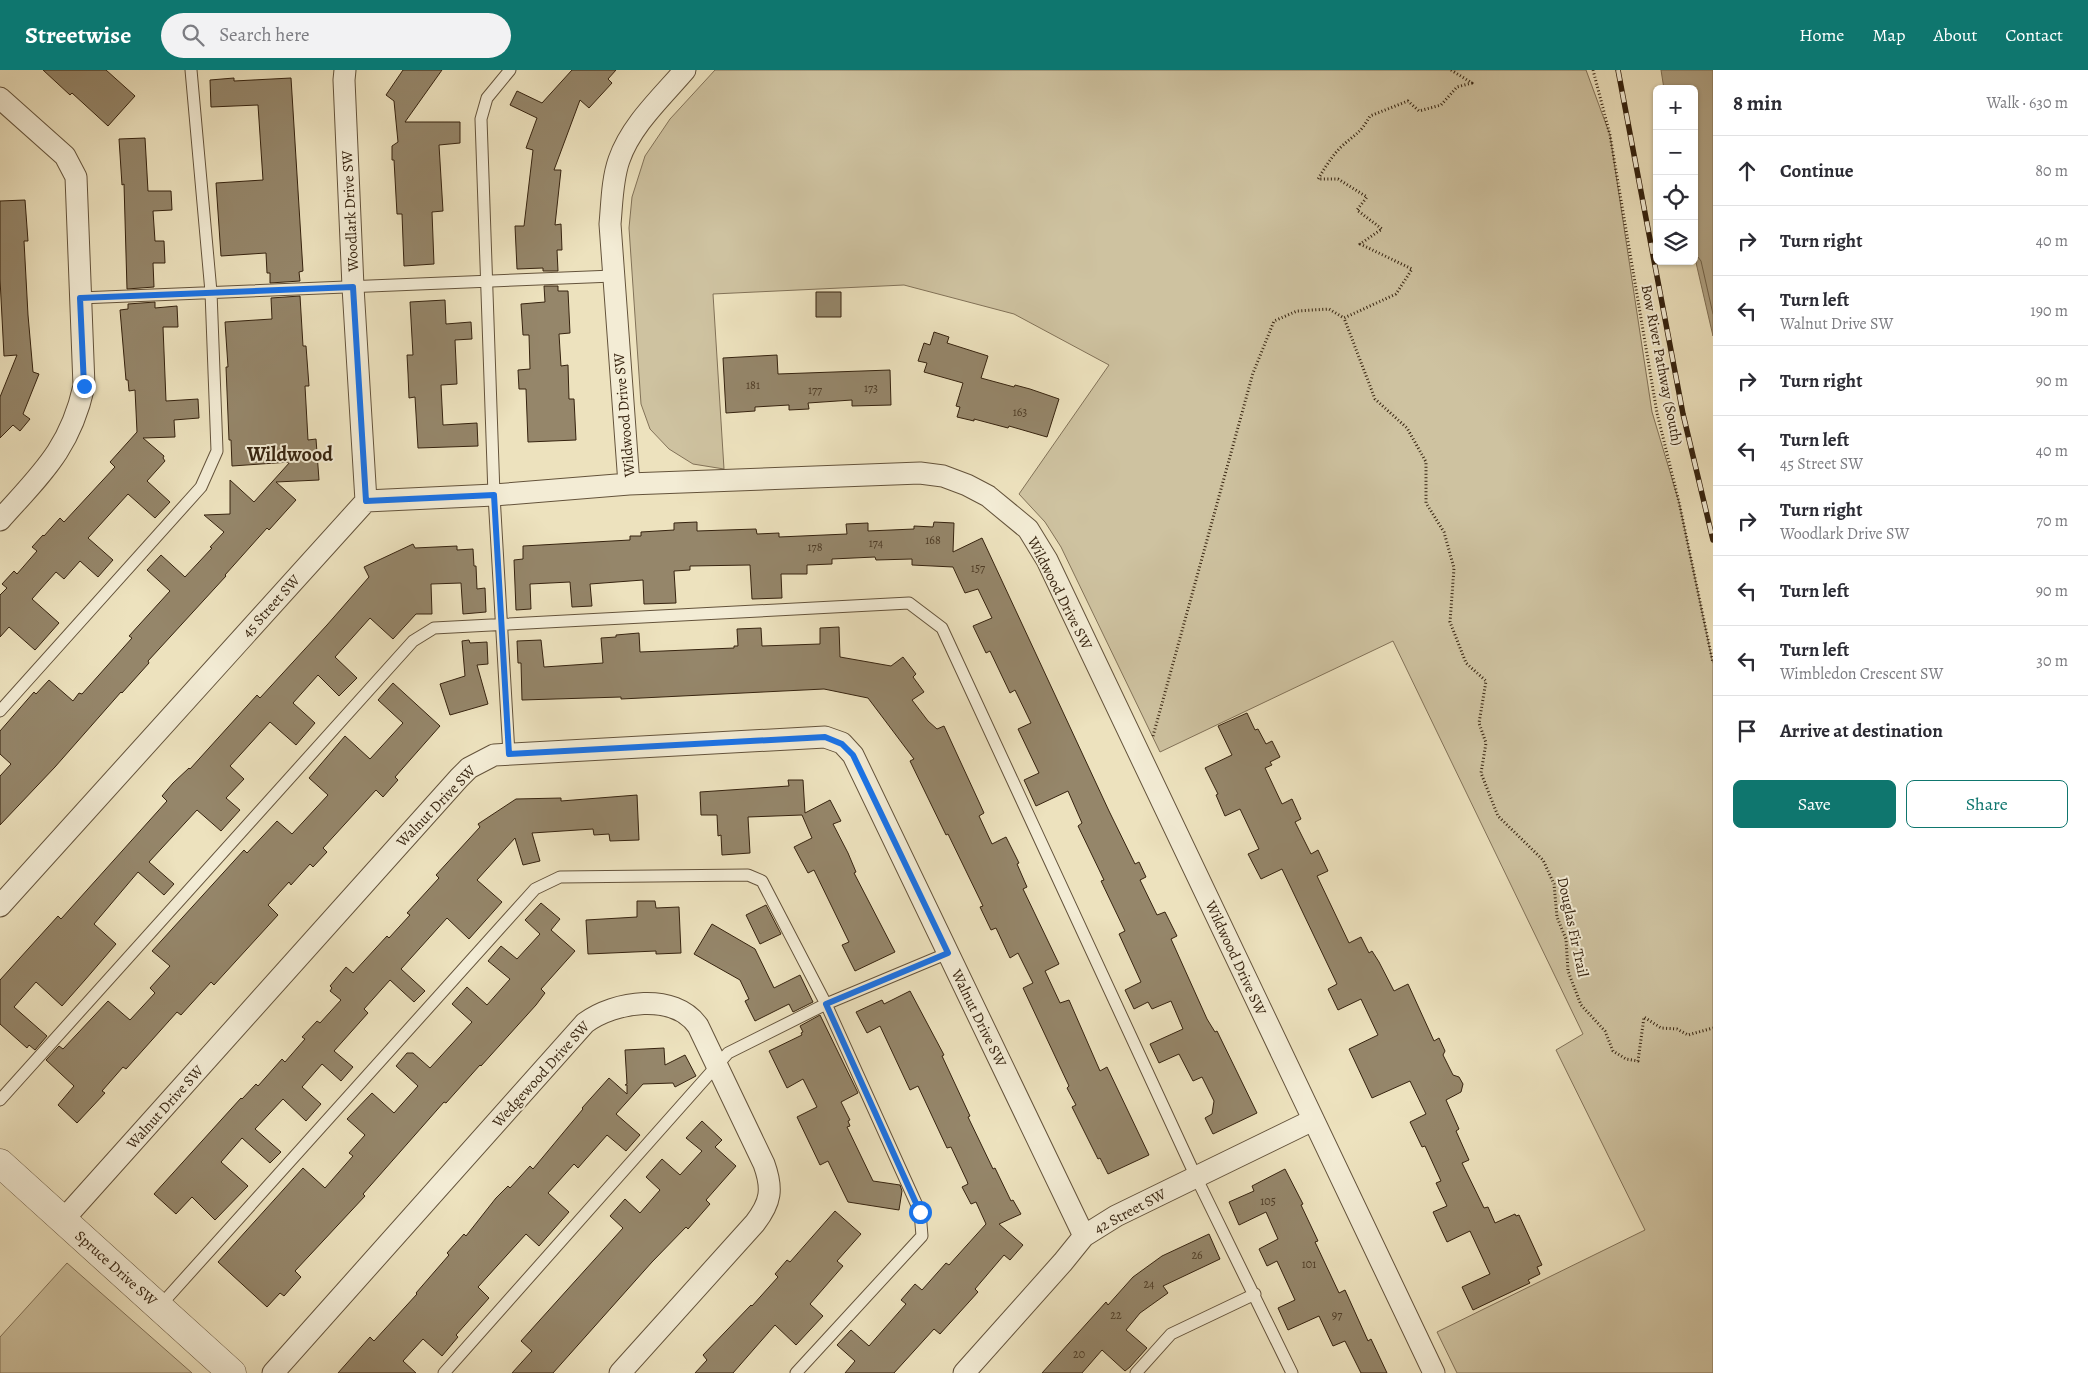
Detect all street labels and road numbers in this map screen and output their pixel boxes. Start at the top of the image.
street label: Woodlark Drive SW [337,150,363,273]
street label: Bow River Pathway (South) [1637,283,1687,447]
street label: Wildwood Drive SW [609,352,639,479]
street label: Wildwood Drive SW [1022,532,1097,653]
street label: 45 Street SW [237,570,305,642]
street label: Walnut Drive SW [391,761,480,852]
street label: Douglas Fir Trail [1553,875,1593,979]
street label: Wildwood Drive SW [1200,897,1271,1019]
street label: Walnut Drive SW [946,965,1011,1070]
street label: Wedgewood Drive SW [487,1016,594,1132]
street label: Walnut Drive SW [121,1061,208,1154]
street label: 42 Street SW [1091,1184,1169,1238]
street label: Spruce Drive SW [71,1226,161,1310]

